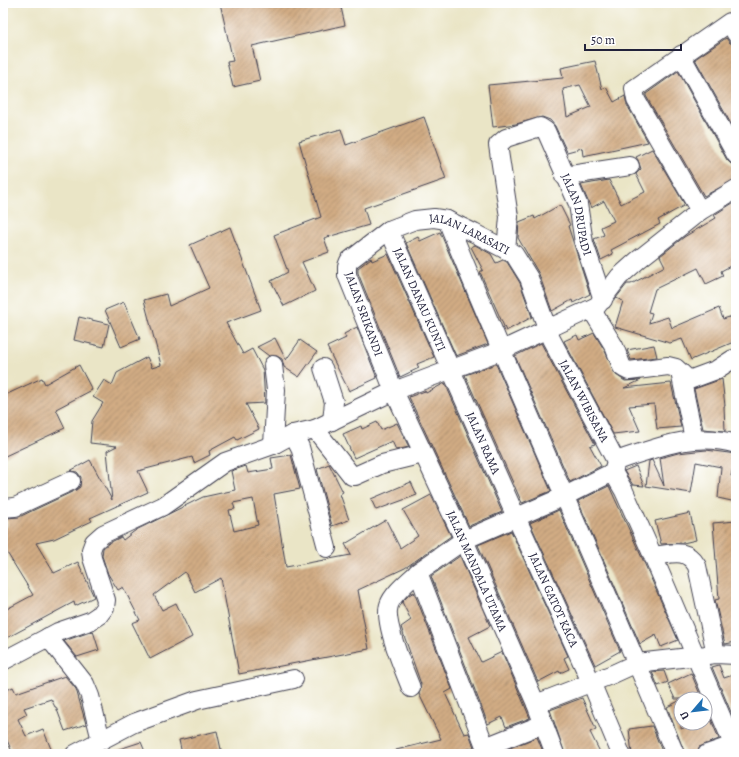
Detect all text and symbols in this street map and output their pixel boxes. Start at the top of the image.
scale bar [585,26,681,52]
text: 50 m [591,32,615,48]
street label: JALAN DRUPADI [558,171,596,258]
street label: JALAN LARASATI [428,210,512,258]
street label: JALAN DANAU KUNTI [390,245,450,354]
street label: JALAN SRIKANDI [341,269,387,359]
street label: JALAN WIBISANA [556,357,613,446]
street label: JALAN RAMA [462,409,505,478]
street label: JALAN MANDALA UTAMA [443,508,511,635]
street label: JALAN GATOT KACA [525,550,583,651]
north arrow [673,691,713,731]
text: U [676,708,693,722]

